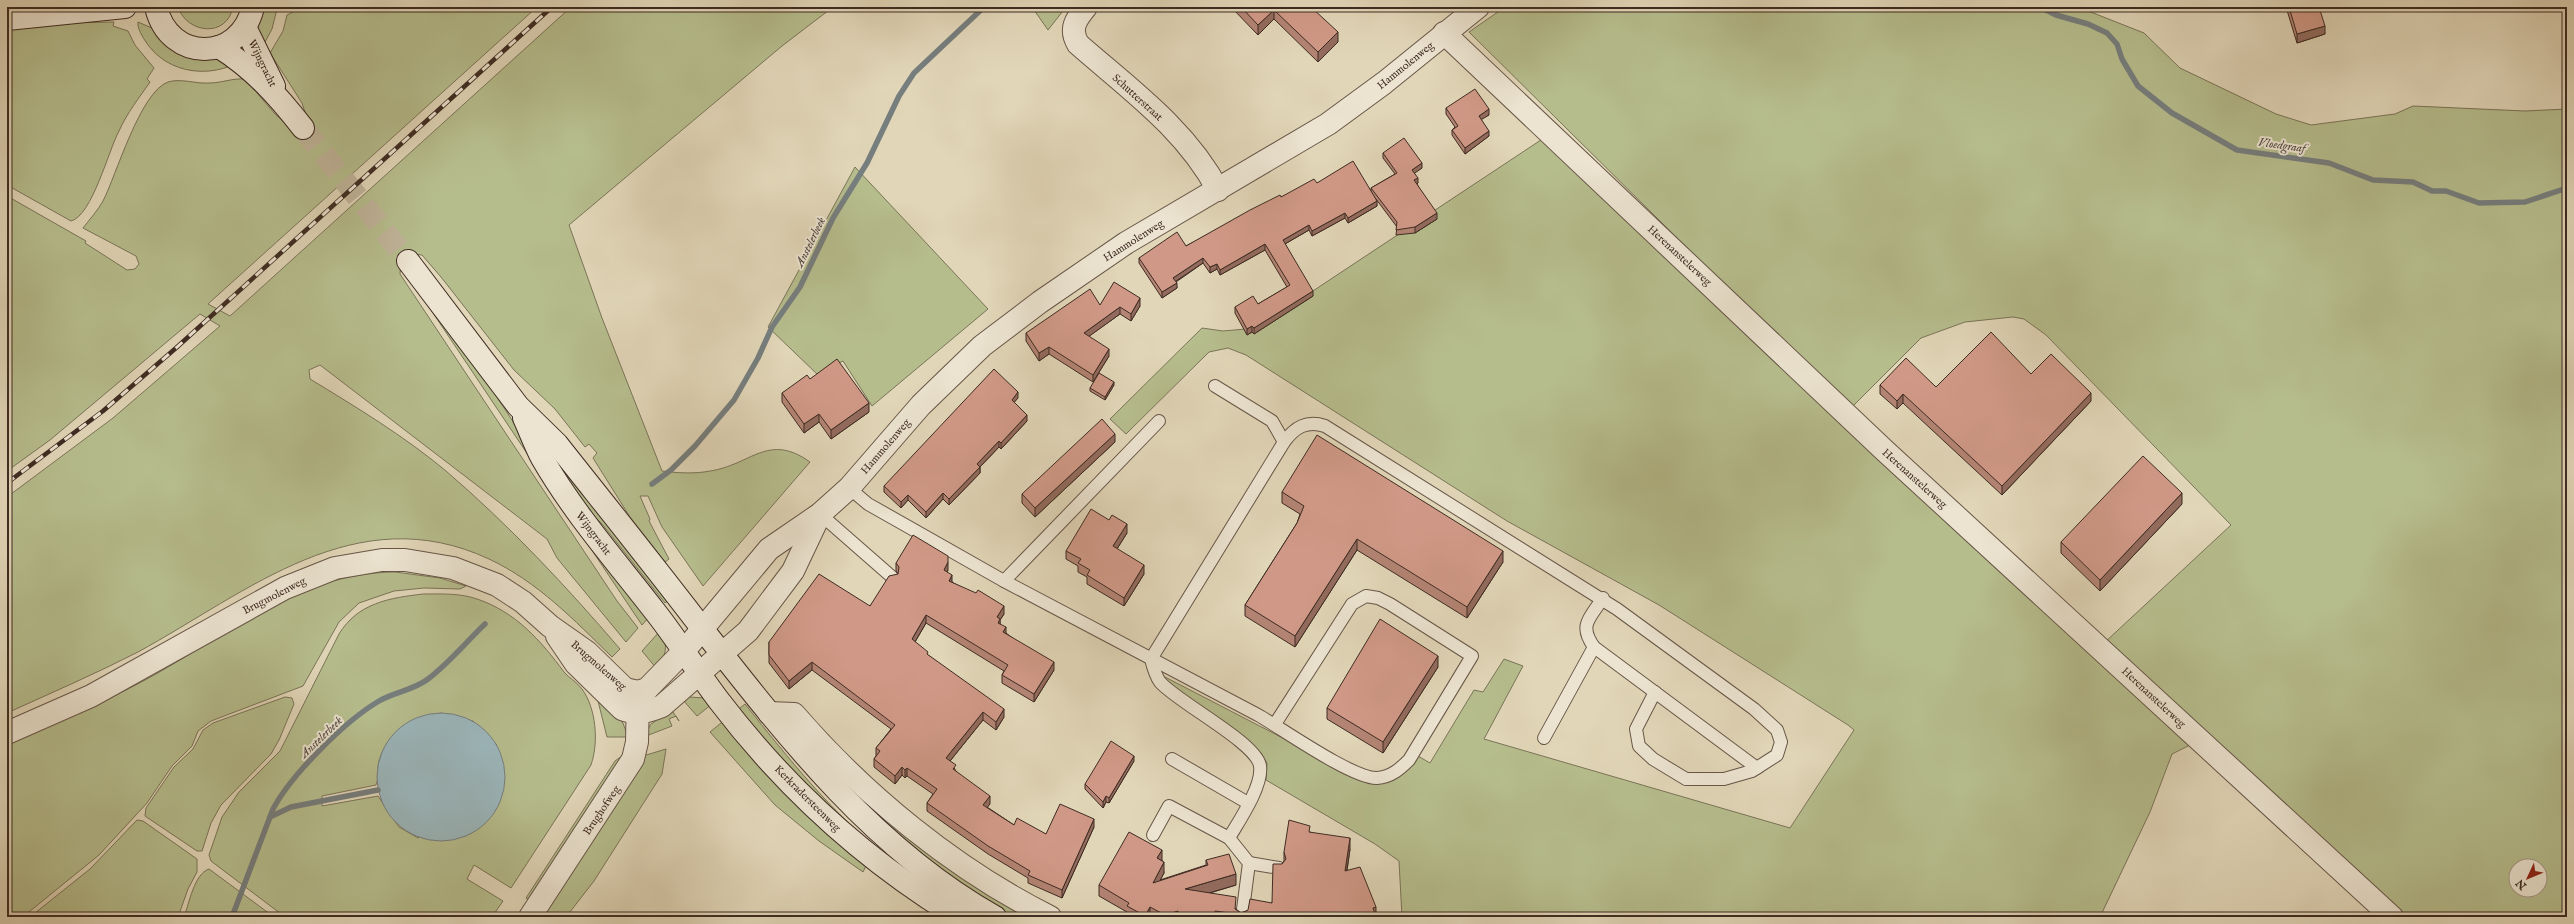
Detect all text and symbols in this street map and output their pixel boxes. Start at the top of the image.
street label: Wijngracht [245,37,280,90]
street label: Hammolenweg [1374,38,1438,93]
street label: Schutterstraat [1109,71,1166,124]
water label: Vloedgraaf [2257,135,2310,158]
water label: Anstelerbeek [791,215,829,271]
street label: Hammolenweg [1101,216,1167,265]
street label: Herenanstelerweg [1644,222,1715,290]
street label: Hammolenweg [858,415,914,477]
street label: Herenanstelerweg [1879,446,1951,512]
street label: Wijngracht [572,509,614,558]
street label: Brugmolenweg [240,573,309,618]
street label: Brugmolenweg [568,638,630,694]
street label: Herenanstelerweg [2118,664,2189,732]
water label: Anstelerbeek [295,713,346,763]
street label: Kerkradersteenweg [771,763,844,836]
street label: Brughofweg [580,782,624,838]
north arrow [2508,858,2548,898]
text: N [2513,876,2531,893]

